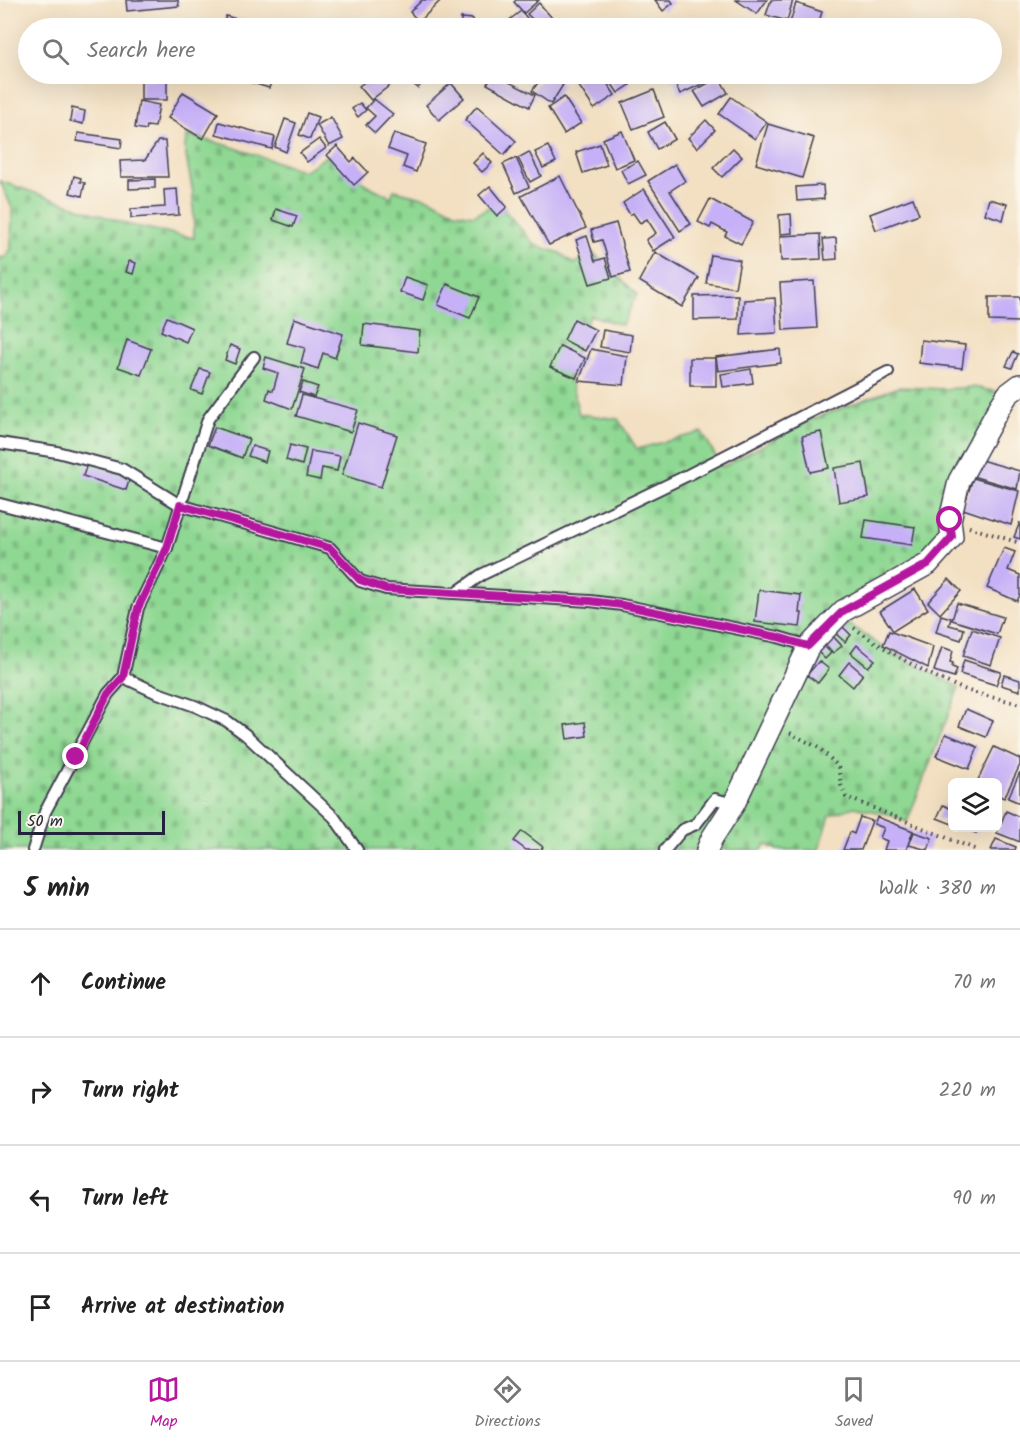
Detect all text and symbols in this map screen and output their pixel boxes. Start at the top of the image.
search box [18,18,1002,84]
text: Search here [87,34,195,69]
icon: search [39,35,72,68]
route start [936,506,962,532]
route end [62,743,88,769]
map controls [948,778,1002,832]
button: layers [948,778,1002,832]
scale bar [18,808,165,836]
text: 50 m [27,809,63,834]
text: 5 min [24,868,90,910]
text: Walk · 380 m [879,873,996,905]
text: Continue [81,966,166,1001]
icon: ahead [24,967,57,1000]
text: 70 m [953,967,996,999]
text: Turn right [81,1074,179,1109]
icon: right [24,1075,57,1108]
text: 220 m [939,1075,996,1107]
text: Turn left [81,1182,168,1217]
icon: left [24,1183,57,1216]
text: 90 m [952,1183,996,1215]
text: Arrive at destination [81,1290,284,1325]
icon: arrive [24,1291,57,1324]
tab: Map [147,1373,180,1434]
tab: Directions [474,1373,541,1434]
tab: Saved [835,1373,873,1434]

